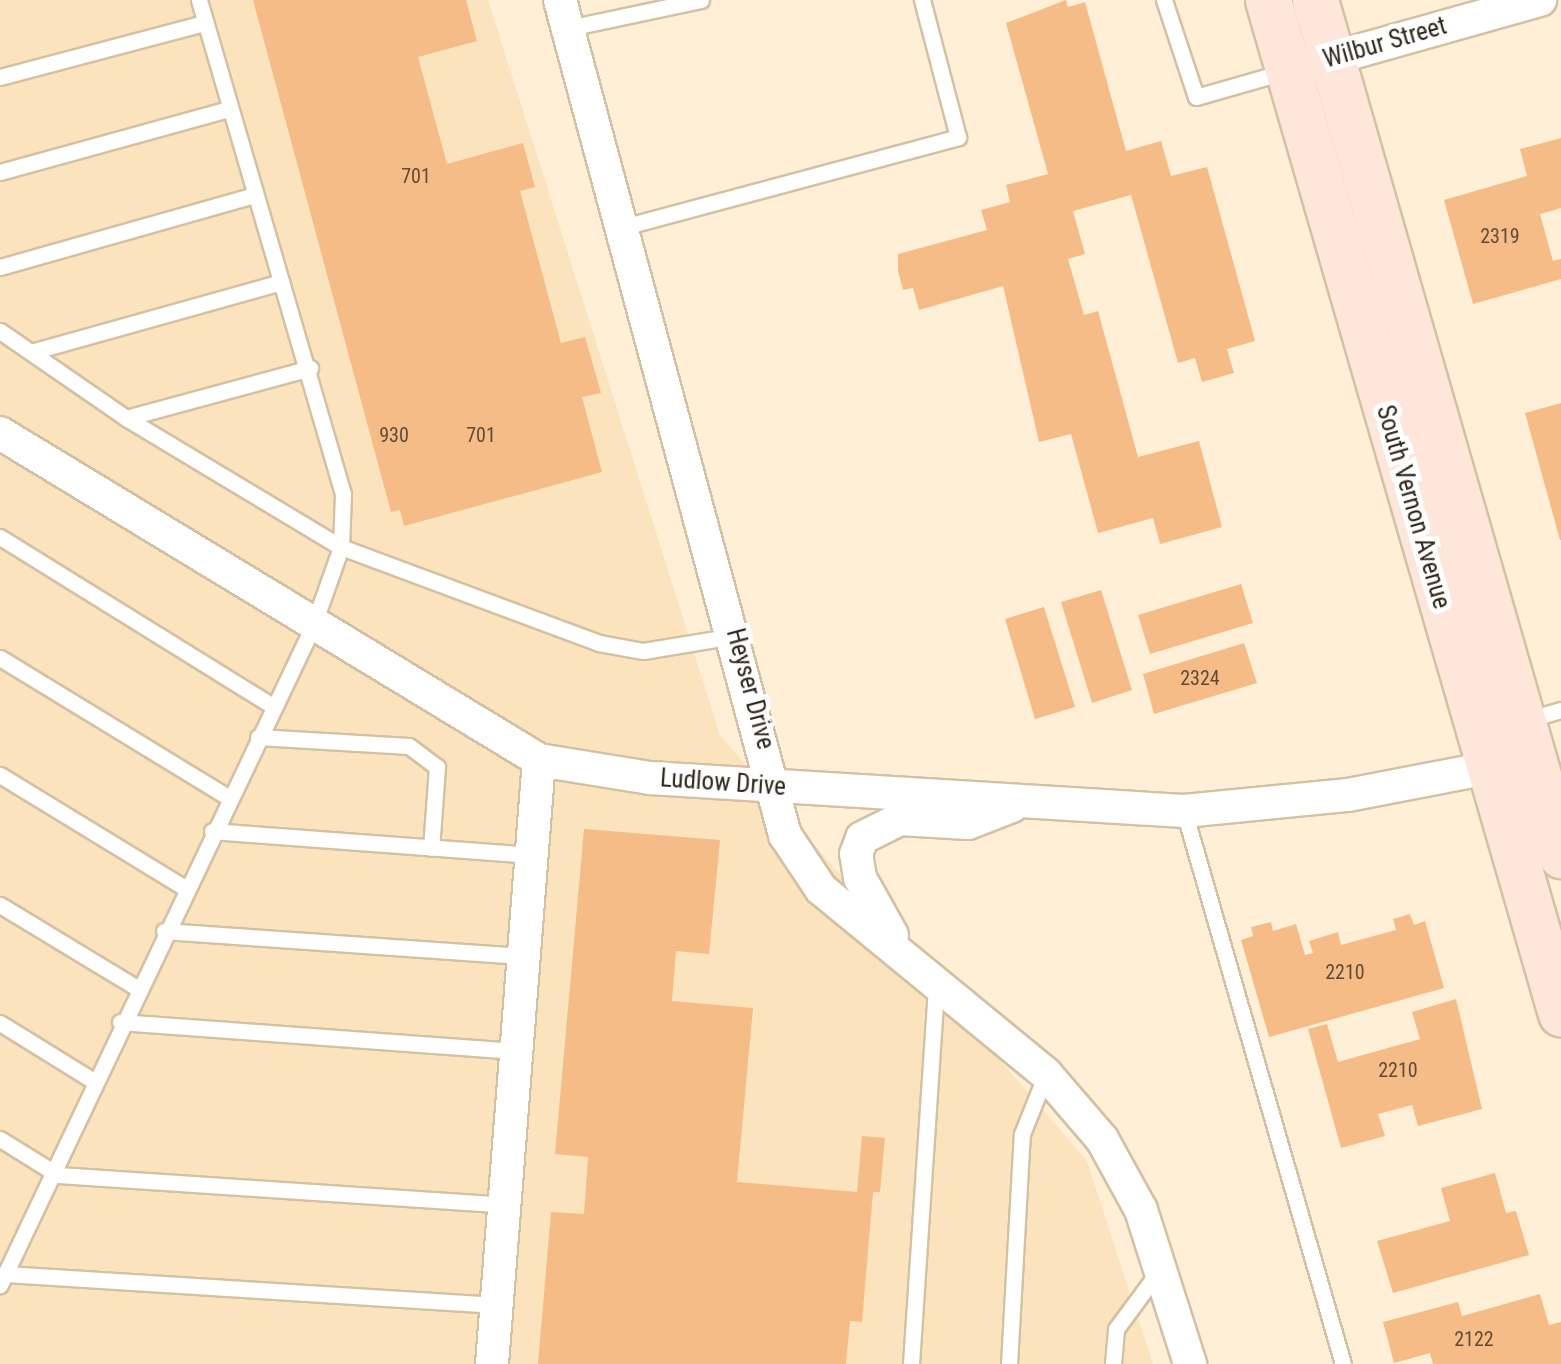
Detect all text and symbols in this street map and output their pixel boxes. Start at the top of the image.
street label: Wilbur Street [1320,11,1450,75]
house number: 701 [401,164,431,188]
house number: 2319 [1480,224,1520,248]
street label: South Vernon Avenue [1370,402,1456,612]
house number: 930 [379,423,409,447]
house number: 701 [466,423,496,447]
street label: Heyser Drive [719,625,781,753]
house number: 2324 [1180,666,1220,690]
street label: Ludlow Drive [659,764,787,802]
house number: 2210 [1325,960,1365,984]
house number: 2210 [1378,1058,1418,1082]
house number: 2122 [1454,1327,1494,1351]

